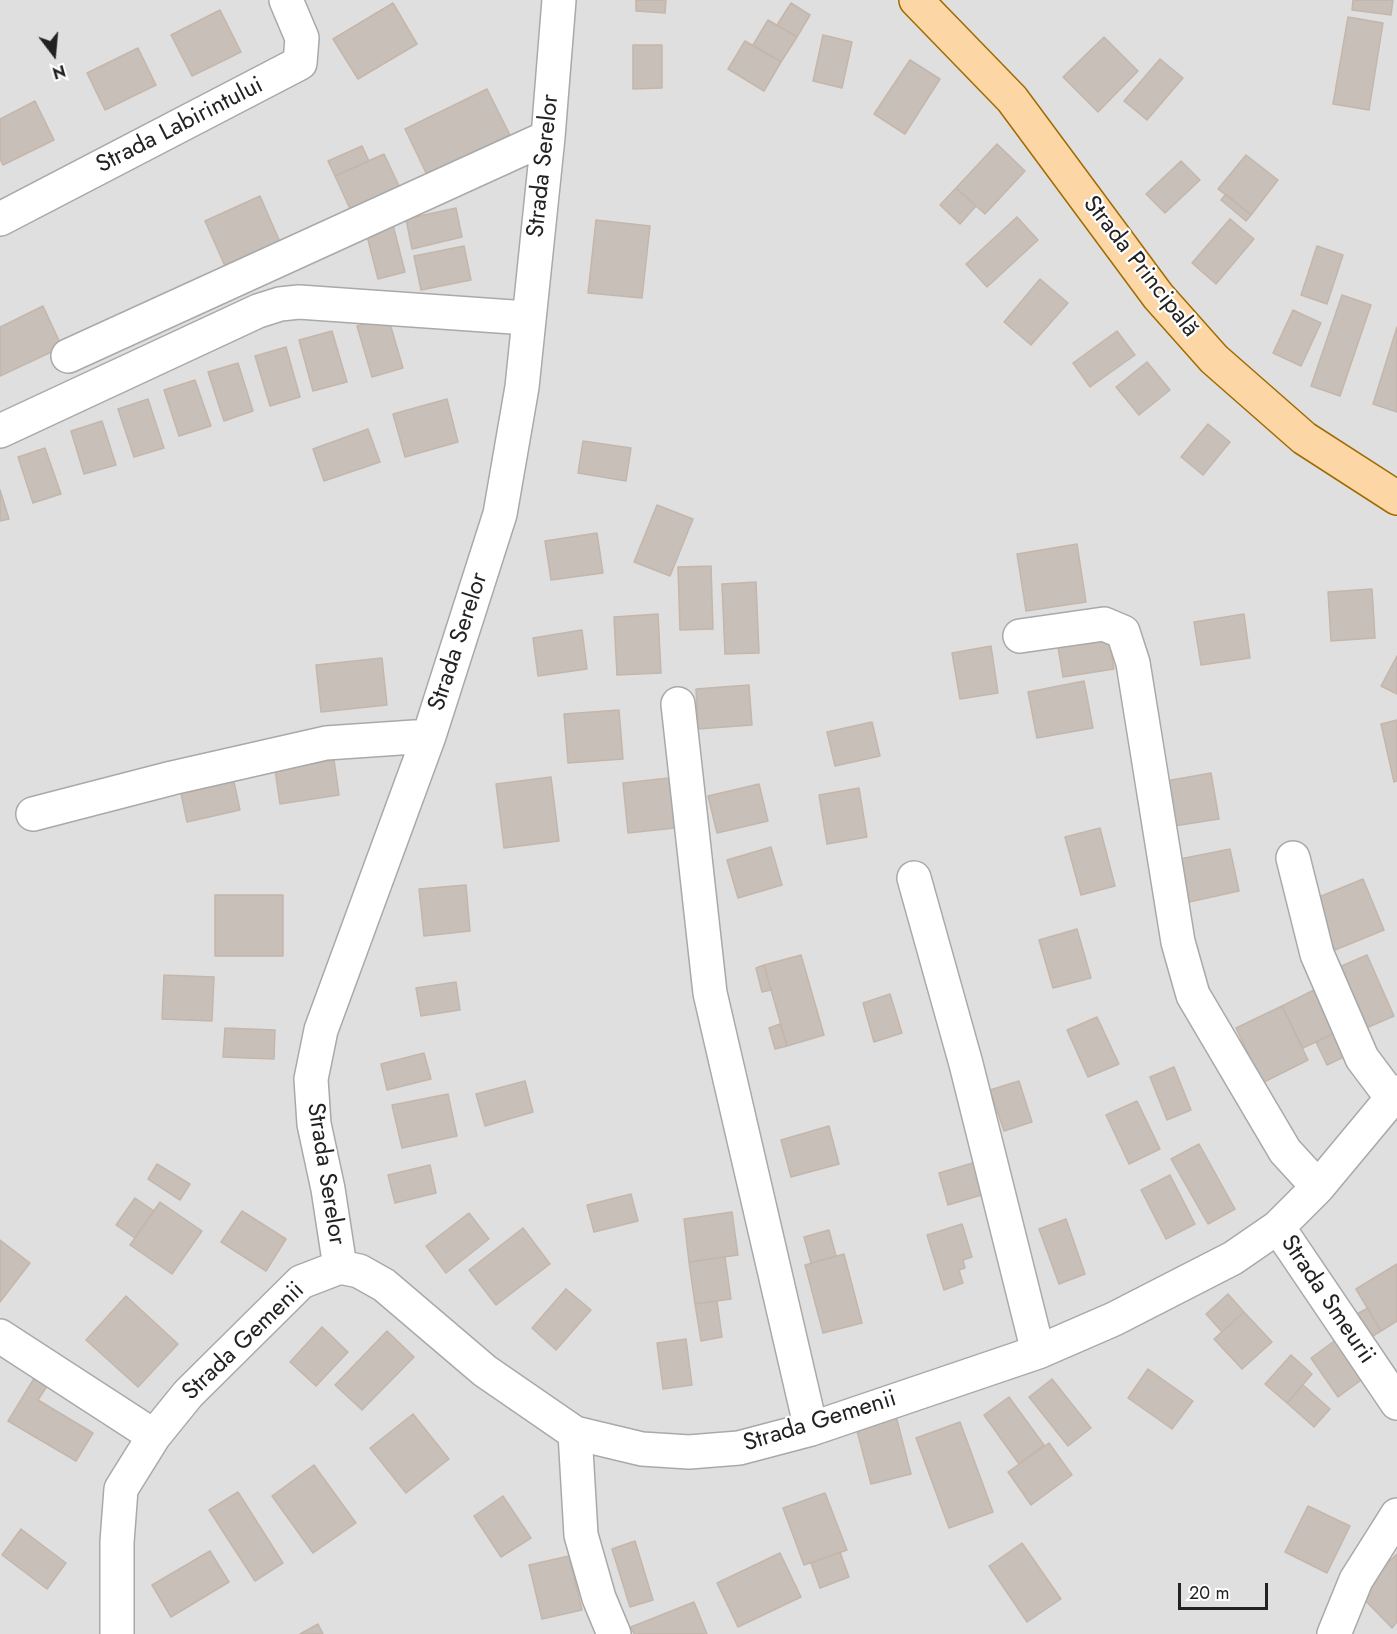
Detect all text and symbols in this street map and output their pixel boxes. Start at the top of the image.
north arrow [24,24,84,84]
text: N [50,59,68,85]
street label: Strada Labirintului [92,72,268,180]
street label: Strada Serelor [522,93,566,239]
street label: Strada Principală [1076,191,1204,343]
street label: Strada Serelor [423,569,495,715]
street label: Strada Serelor [300,1101,350,1247]
street label: Strada Smeurii [1273,1230,1381,1370]
street label: Strada Gemenii [177,1277,311,1407]
street label: Strada Gemenii [740,1385,900,1459]
scale bar [1181,1571,1271,1609]
text: 20 m [1189,1580,1229,1606]

